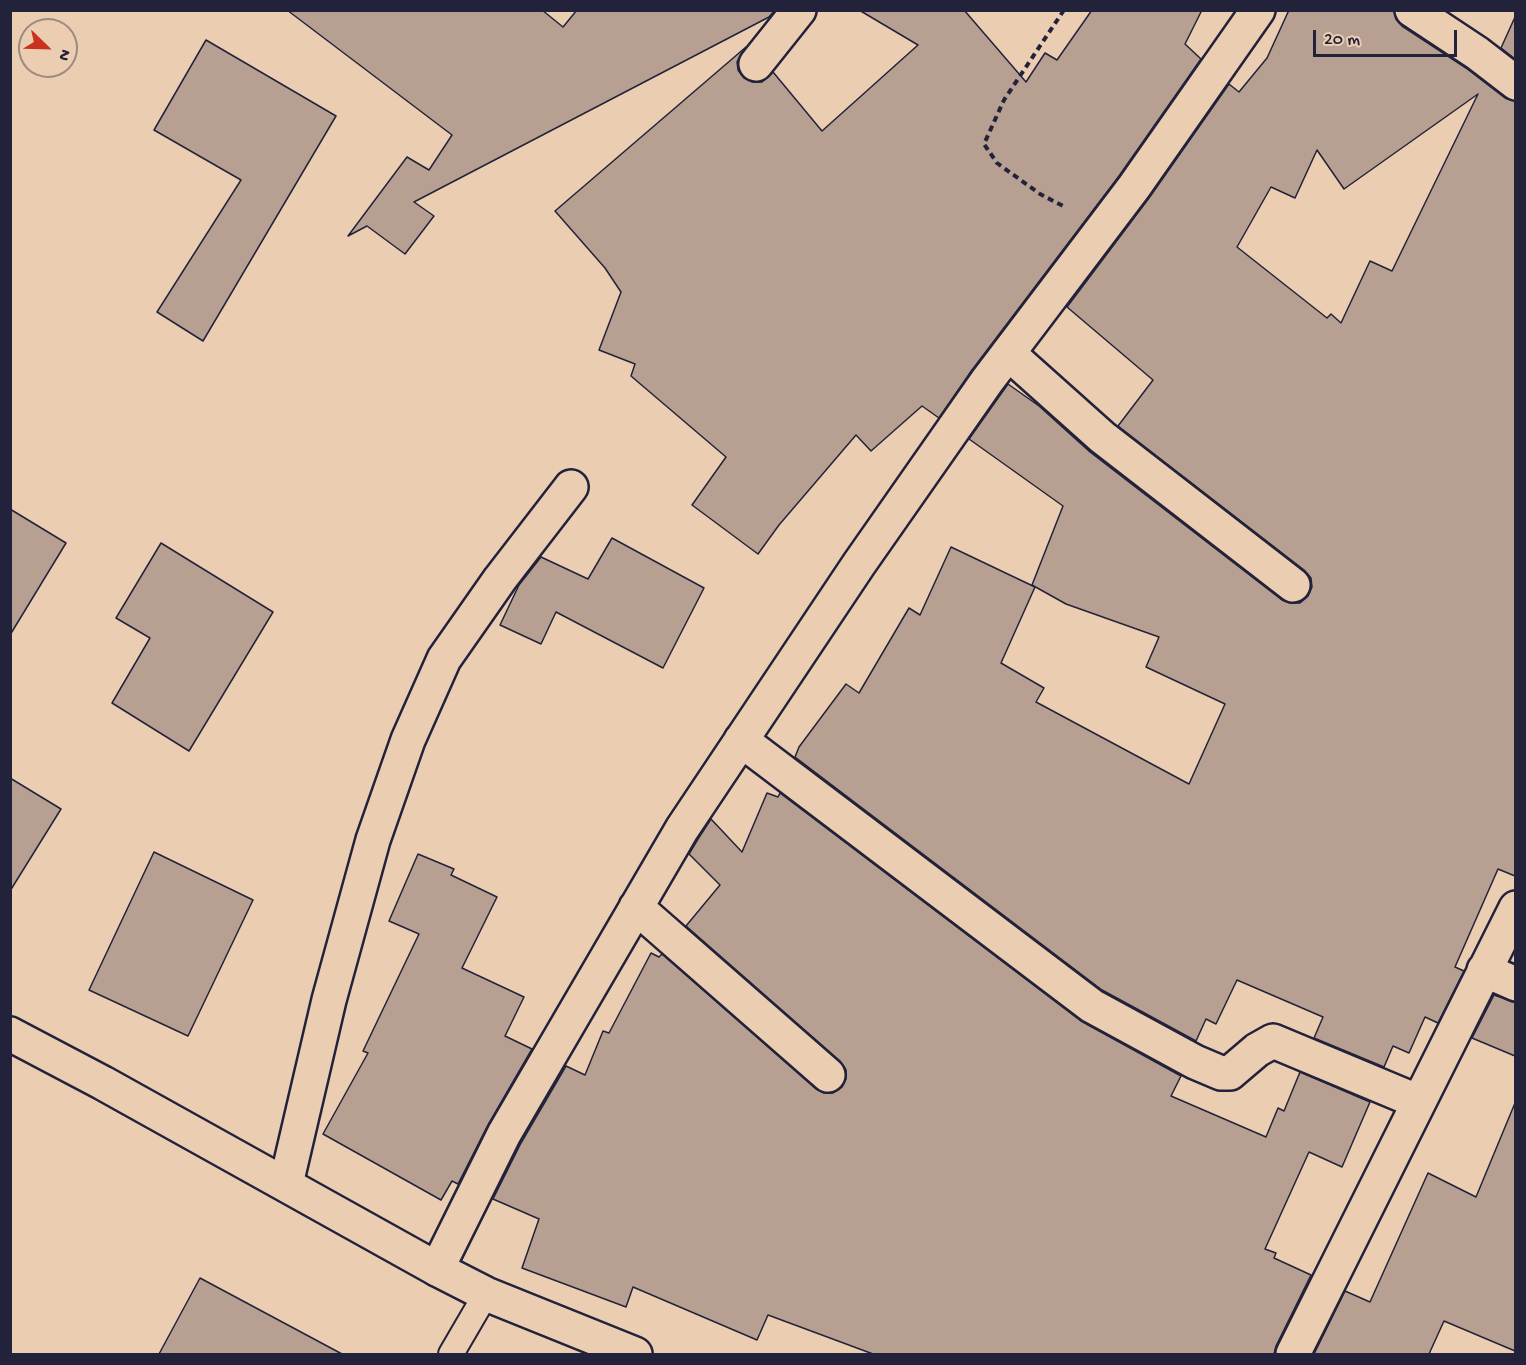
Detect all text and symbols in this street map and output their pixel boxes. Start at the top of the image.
north arrow [18,18,78,78]
scale bar [1316,18,1460,56]
text: 20 m [1324,30,1360,51]
text: N [52,46,74,63]

